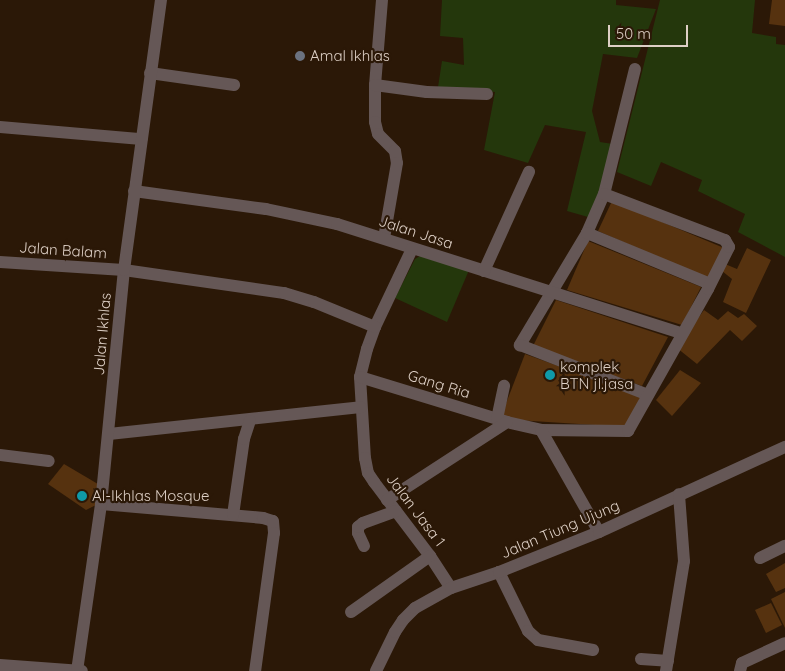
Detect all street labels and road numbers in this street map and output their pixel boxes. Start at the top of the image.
street label: Jalan Jasa [377,212,455,252]
street label: Jalan Balam [18,238,108,262]
street label: Jalan Ikhlas [89,292,115,376]
street label: Gang Ria [406,366,472,402]
street label: Jalan Jasa 1 [383,470,449,550]
street label: Jalan Tiung Ujung [498,496,622,562]

